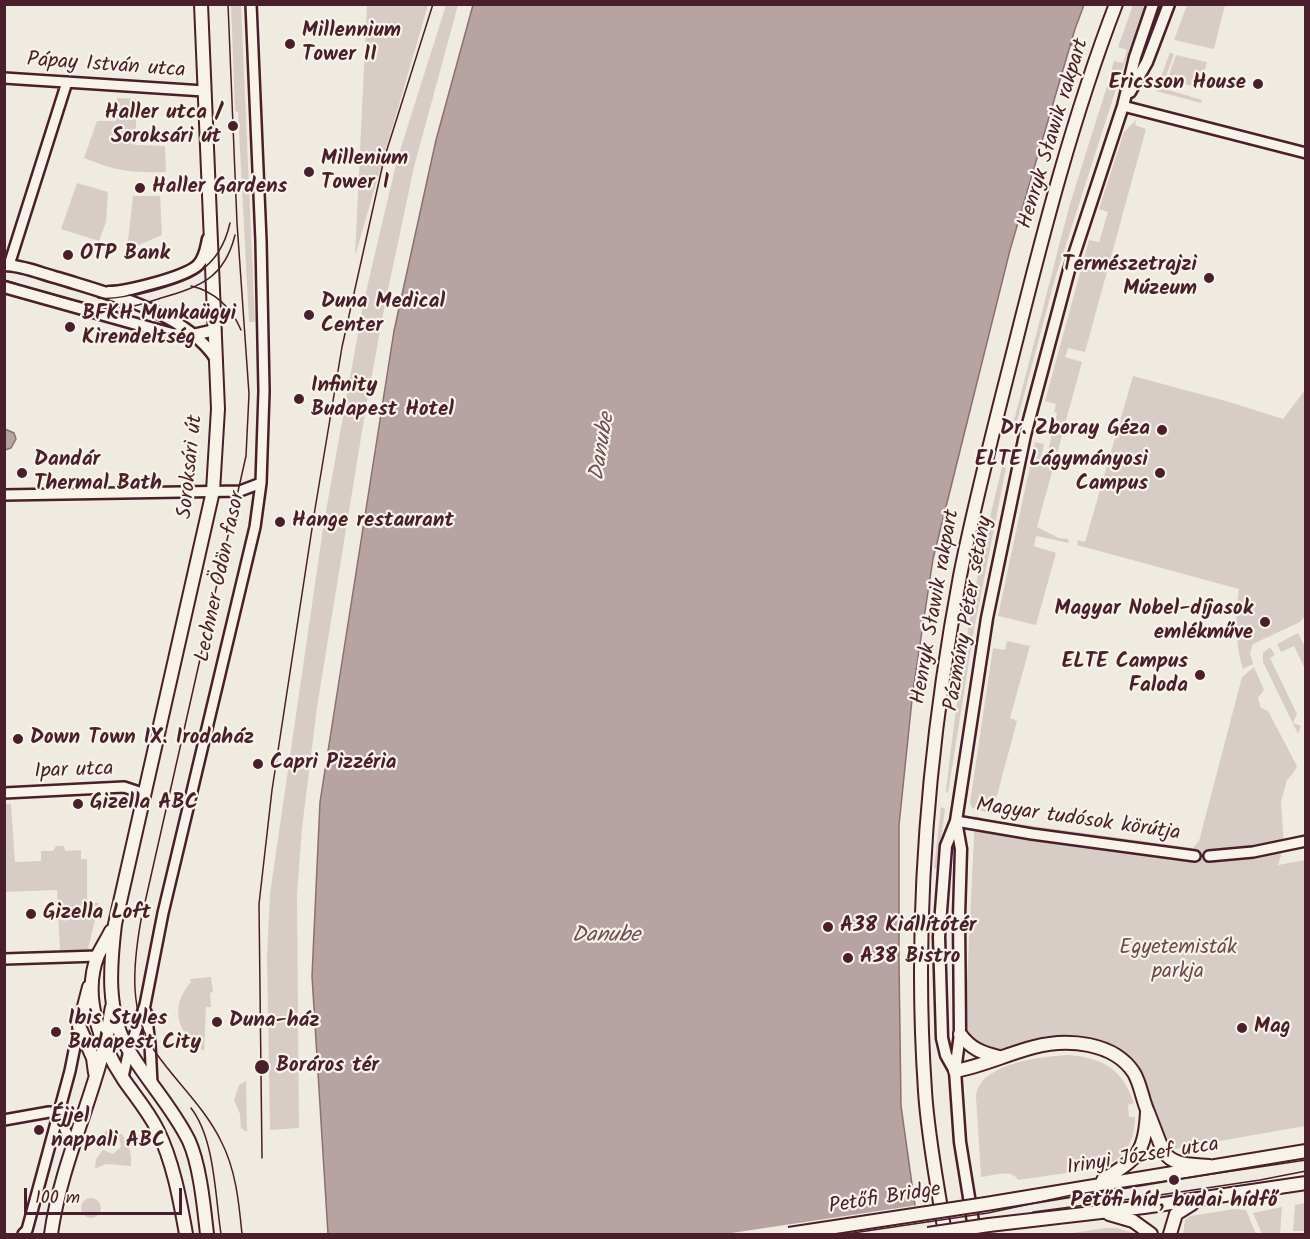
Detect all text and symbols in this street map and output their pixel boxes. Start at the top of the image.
place label: Millennium Tower II [302,19,401,69]
street label: Henryk Sławik rakpart [1014,36,1096,232]
marker: Millennium Tower II [283,37,297,51]
street label: Pápay István utca [26,49,186,85]
place label: Ericsson House [1109,71,1246,97]
marker: Ericsson House [1251,77,1265,91]
place label: Haller utca / Soroksári út [105,101,221,151]
marker: Haller utca / Soroksári út [226,119,240,133]
place label: Millenium Tower I [321,147,408,197]
marker: Millenium Tower I [302,165,316,179]
place label: Haller Gardens [152,175,287,201]
marker: Haller Gardens [133,181,147,195]
place label: OTP Bank [80,242,170,268]
marker: OTP Bank [61,248,75,262]
place label: Természetrajzi Múzeum [1062,253,1197,303]
marker: Természetrajzi Múzeum [1202,271,1216,285]
place label: Duna Medical Center [321,290,445,340]
place label: BFKH Munkaügyi Kirendeltség [82,302,236,352]
marker: Duna Medical Center [302,308,316,322]
marker: BFKH Munkaügyi Kirendeltség [63,320,77,334]
place label: Infinity Budapest Hotel [311,374,454,424]
marker: Infinity Budapest Hotel [292,392,306,406]
water label: Danube [586,411,622,483]
street label: Soroksári út [174,414,210,520]
place label: Dr. Zboray Géza [1000,417,1150,443]
marker: Dr. Zboray Géza [1155,423,1169,437]
place label: Dandár Thermal Bath [34,448,162,498]
place label: ELTE Lágymányosi Campus [975,448,1148,498]
marker: Dandár Thermal Bath [15,466,29,480]
marker: ELTE Lágymányosi Campus [1153,466,1167,480]
street label: Lechner Ödön fasor [192,490,252,664]
street label: Henryk Sławik rakpart [907,508,967,706]
place label: Hange restaurant [292,509,454,535]
marker: Hange restaurant [273,515,287,529]
street label: Pázmány Péter sétány [940,515,1000,713]
place label: Magyar Nobel-díjasok emlékműve [1055,597,1253,647]
marker: Magyar Nobel-díjasok emlékműve [1258,615,1272,629]
place label: ELTE Campus Faloda [1062,650,1188,700]
marker: ELTE Campus Faloda [1193,668,1207,682]
place label: Down Town IX. Irodaház [30,726,254,752]
marker: Down Town IX. Irodaház [11,732,25,746]
place label: Capri Pizzéria [270,751,397,777]
marker: Capri Pizzéria [251,757,265,771]
street label: Ipar utca [34,758,114,786]
place label: Gizella ABC [90,791,198,817]
street label: Magyar tudósok körútja [974,794,1182,848]
marker: Gizella ABC [71,797,85,811]
place label: Gizella Loft [43,901,151,927]
marker: Gizella Loft [24,907,38,921]
place label: A38 Kiállítótér [840,914,976,940]
marker: A38 Kiállítótér [821,920,835,934]
water label: Danube [572,924,640,950]
park label: Egyetemisták parkja [1119,936,1237,986]
place label: A38 Bistro [860,945,960,971]
marker: A38 Bistro [841,951,855,965]
place label: Ibis Styles Budapest City [68,1007,201,1057]
place label: Duna-ház [229,1009,319,1035]
marker: Duna-ház [210,1015,224,1029]
place label: Mag [1254,1015,1291,1041]
marker: Mag [1235,1021,1249,1035]
marker: Ibis Styles Budapest City [49,1025,63,1039]
place label: Boráros tér [276,1054,379,1080]
marker: Boráros tér [253,1058,271,1076]
place label: Éjjel nappali ABC [51,1105,165,1155]
marker: Éjjel nappali ABC [32,1123,46,1137]
street label: Irinyi József utca [1065,1134,1221,1182]
marker: Petőfi híd, budai hídfő [1167,1173,1181,1187]
scale bar [27,1176,184,1214]
street label: Petőfi Bridge [827,1179,943,1221]
text: 100 m [35,1184,80,1213]
place label: Petőfi híd, budai hídfő [1071,1189,1277,1215]

